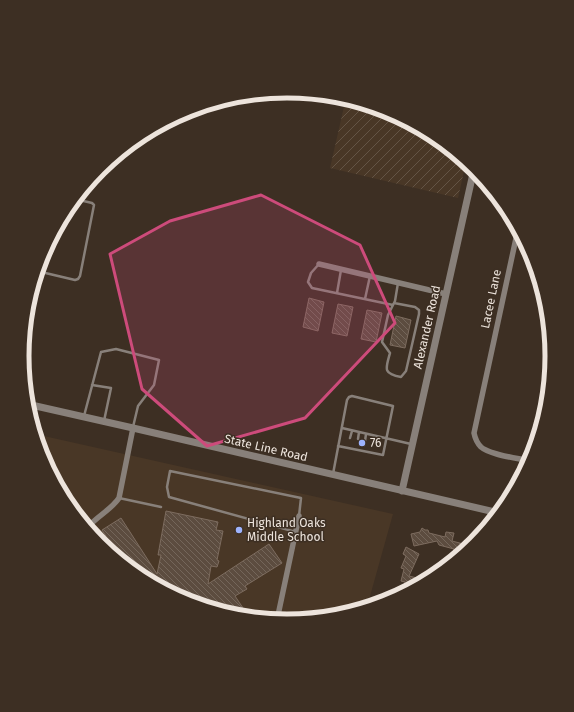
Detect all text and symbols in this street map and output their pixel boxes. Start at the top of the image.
street label: Lacee Lane [478,268,504,330]
street label: Alexander Road [411,284,443,370]
street label: State Line Road [223,432,309,464]
place label: 76 [370,436,381,450]
marker: 76 [357,438,367,448]
place label: Highland Oaks Middle School [247,516,326,544]
marker: Highland Oaks Middle School [234,525,244,535]

